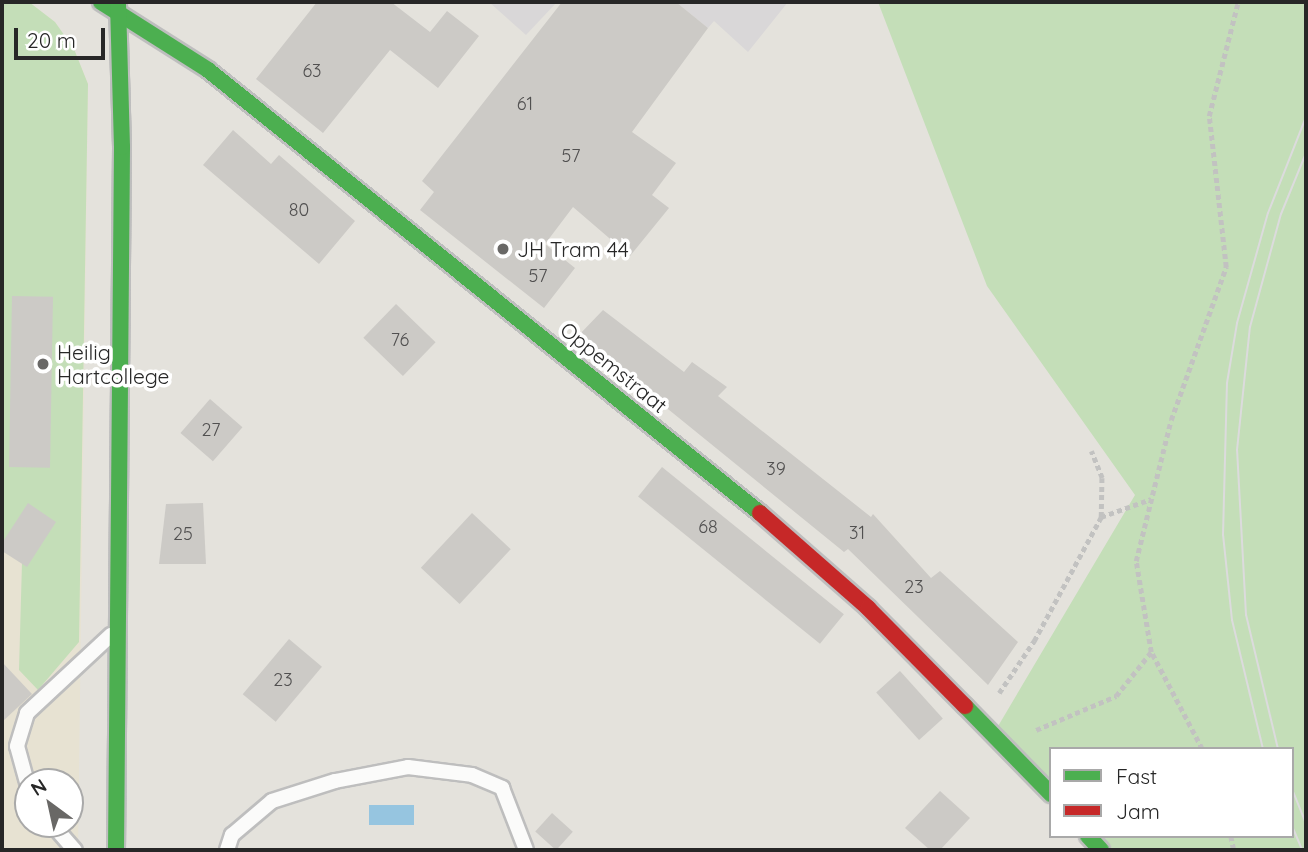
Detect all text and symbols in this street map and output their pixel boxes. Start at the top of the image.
scale bar [18,14,108,58]
text: 20 m [27,27,76,53]
house number: 63 [302,60,322,82]
house number: 61 [517,93,533,115]
house number: 57 [561,145,581,167]
house number: 80 [289,199,309,221]
place label: JH Tram 44 [517,236,629,262]
marker: JH Tram 44 [495,241,511,257]
house number: 57 [528,265,548,287]
street label: Oppemstraat [556,316,672,418]
house number: 76 [391,329,409,351]
place label: Heilig Hartcollege [57,339,169,389]
marker: Heilig Hartcollege [35,356,51,372]
house number: 27 [202,419,220,441]
house number: 39 [766,458,786,480]
house number: 68 [698,516,718,538]
house number: 31 [849,522,865,544]
house number: 25 [173,523,193,545]
house number: 23 [904,576,924,598]
house number: 23 [273,669,293,691]
legend [1049,747,1294,838]
text: Fast [1116,763,1157,789]
north arrow [14,768,84,838]
text: N [26,773,51,801]
text: Jam [1116,798,1160,824]

